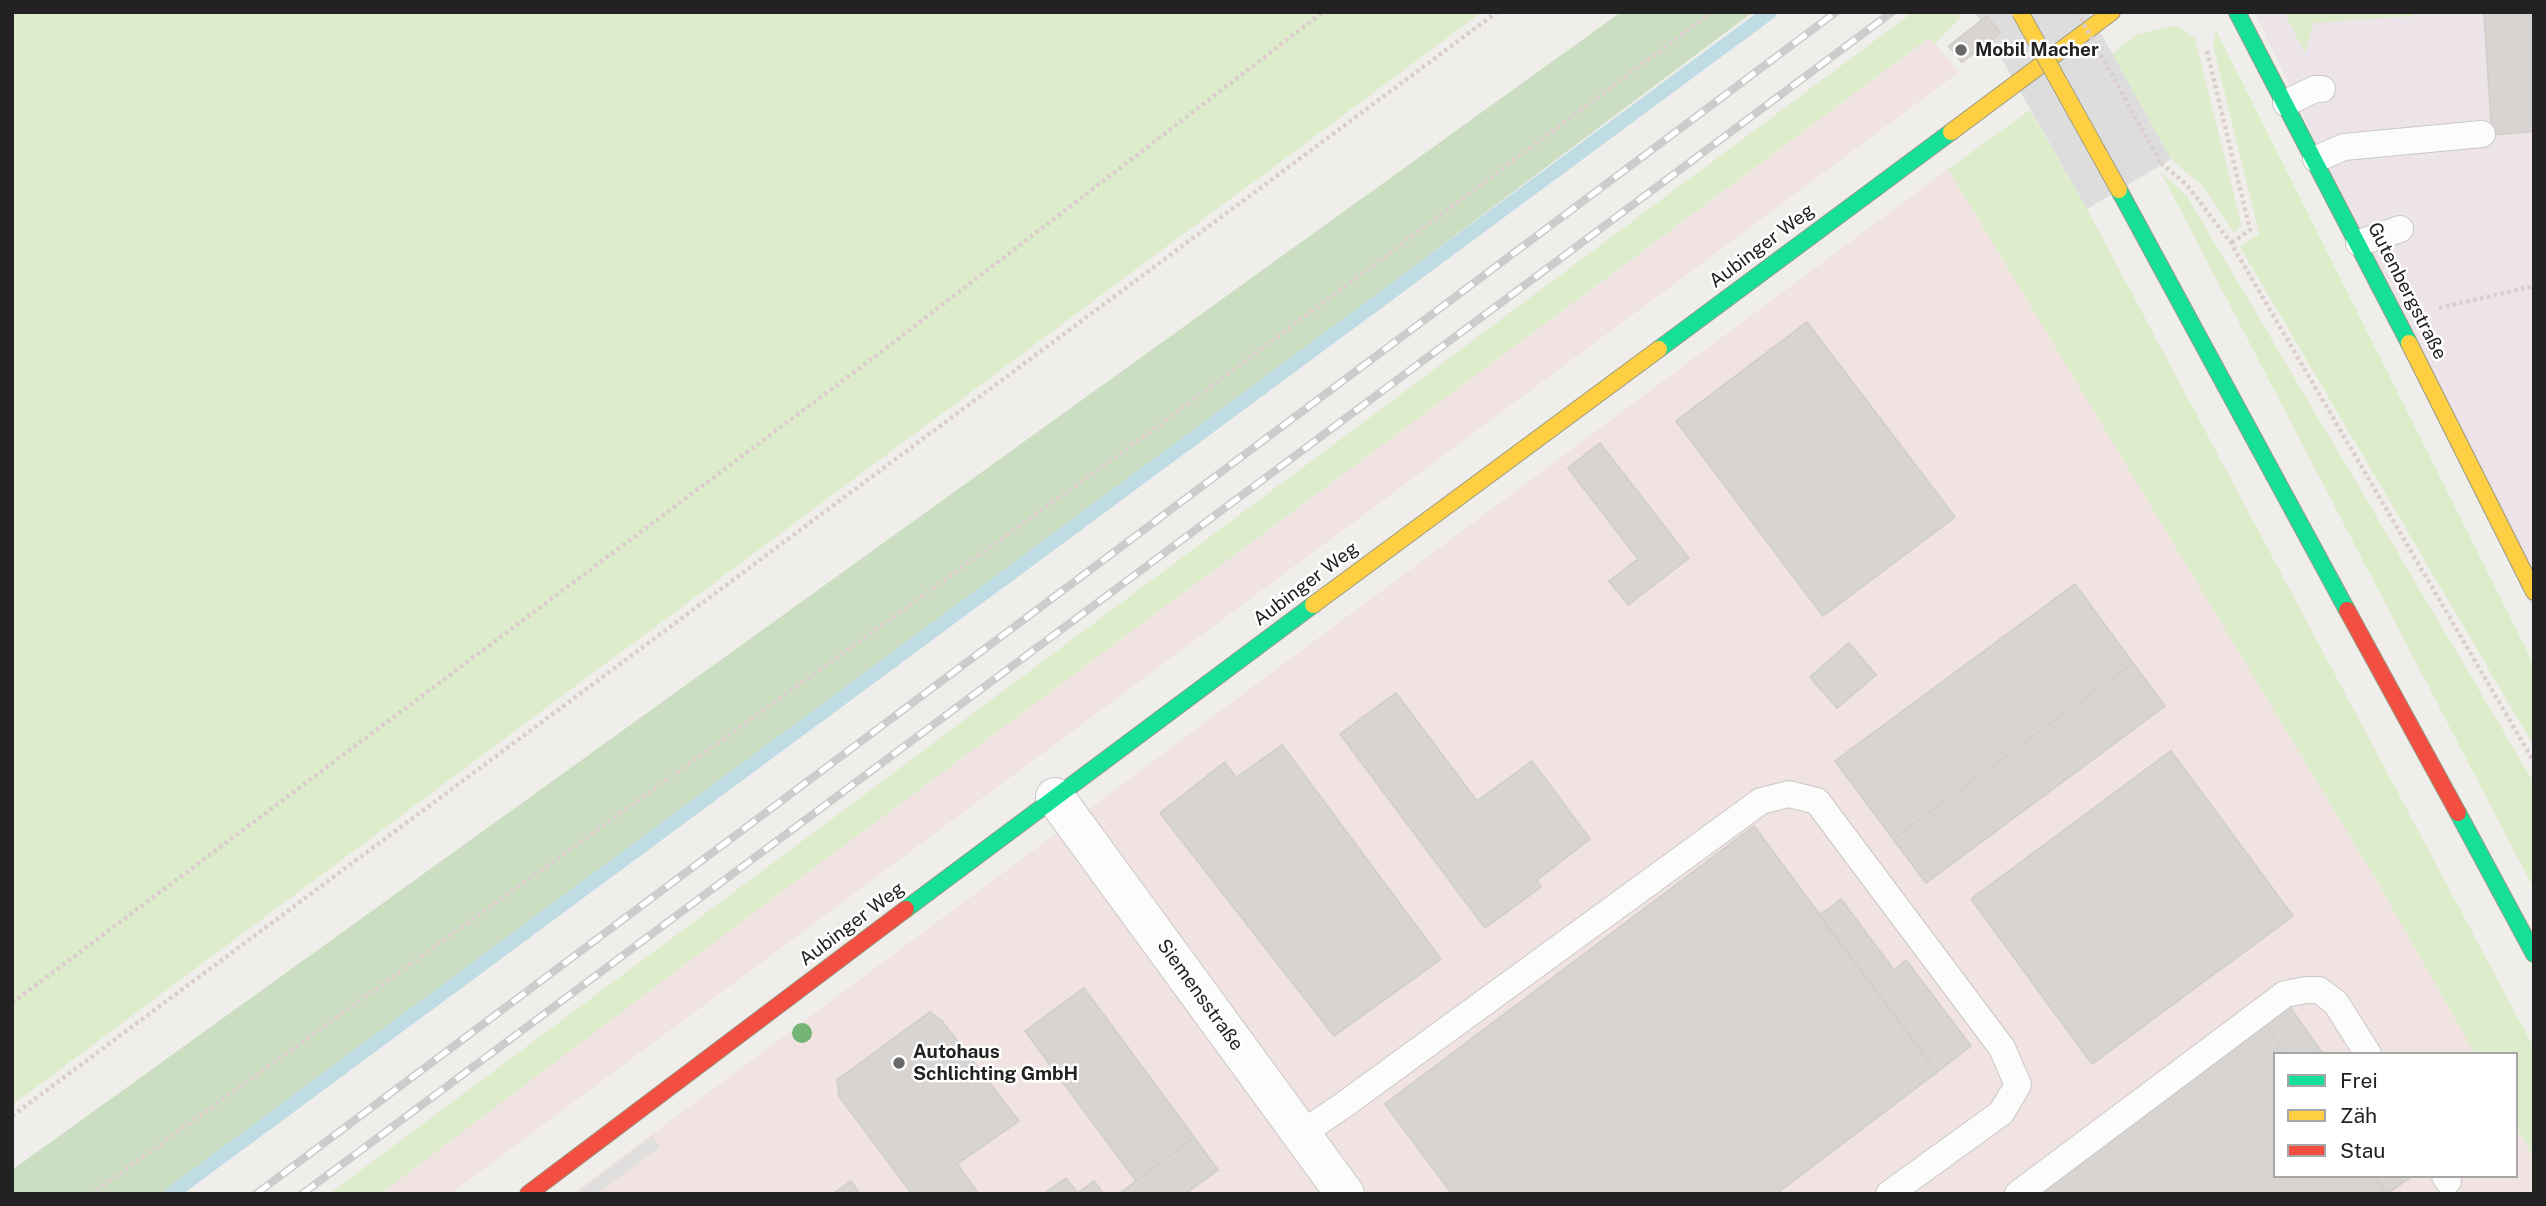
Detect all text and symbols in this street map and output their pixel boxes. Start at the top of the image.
place label: Mobil Macher [1975,39,2099,61]
marker: Mobil Macher [1953,42,1969,58]
street label: Aubinger Weg [1705,199,1819,293]
street label: Gutenbergstraße [2363,219,2451,363]
street label: Aubinger Weg [1249,537,1363,631]
street label: Aubinger Weg [795,877,909,971]
street label: Siemensstraße [1152,935,1248,1055]
place label: Autohaus Schlichting GmbH [913,1041,1078,1085]
legend [2273,1052,2518,1178]
marker: Autohaus Schlichting GmbH [891,1055,907,1071]
text: Frei [2340,1068,2378,1093]
text: Zäh [2340,1103,2377,1128]
text: Stau [2340,1138,2386,1163]

